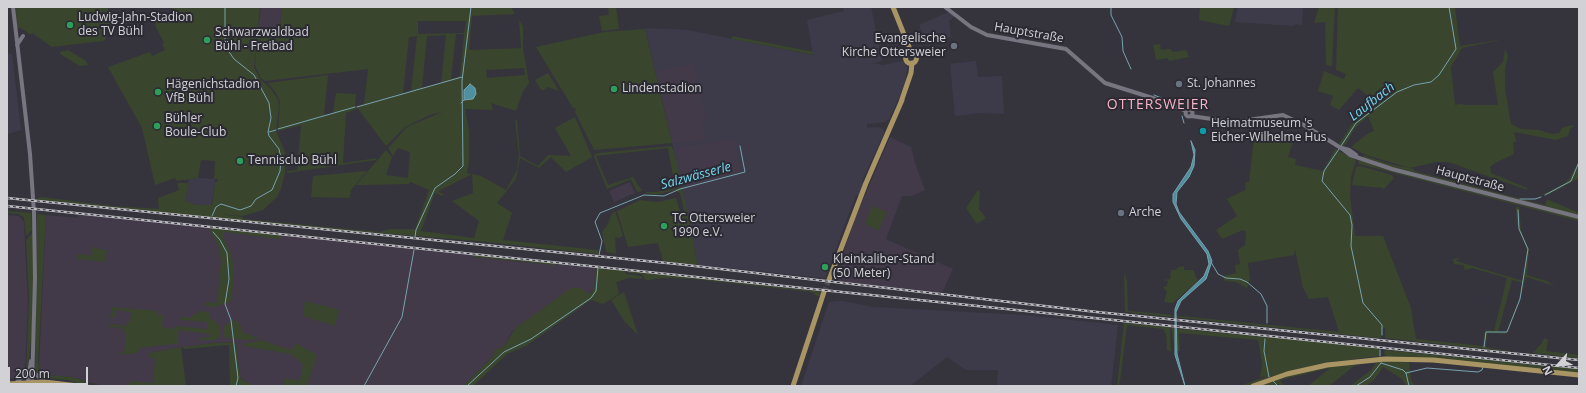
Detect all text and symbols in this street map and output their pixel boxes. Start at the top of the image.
place label: Ludwig-Jahn-Stadion des TV Bühl [78,11,193,39]
marker: Ludwig-Jahn-Stadion des TV Bühl [65,20,75,30]
street label: Hauptstraße [993,20,1065,46]
place label: Schwarzwaldbad Bühl - Freibad [215,26,309,54]
place label: Evangelische Kirche Ottersweier [842,32,946,60]
marker: Schwarzwaldbad Bühl - Freibad [202,35,212,45]
marker: Evangelische Kirche Ottersweier [949,41,959,51]
place label: St. Johannes [1187,77,1256,91]
place label: Hägenichstadion VfB Bühl [166,78,260,106]
marker: St. Johannes [1174,79,1184,89]
water label: Laufbach [1346,79,1398,125]
place label: Lindenstadion [622,82,702,96]
marker: Lindenstadion [609,84,619,94]
marker: Hägenichstadion VfB Bühl [153,87,163,97]
district label: OTTERSWEIER [1107,97,1209,113]
place label: Bühler Boule-Club [165,112,226,140]
place label: Heimatmuseum 's Eicher-Wilhelme Hus [1211,117,1326,145]
marker: Bühler Boule-Club [152,121,162,131]
marker: Heimatmuseum 's Eicher-Wilhelme Hus [1198,126,1208,136]
place label: Tennisclub Bühl [248,154,337,168]
marker: Tennisclub Bühl [235,156,245,166]
water label: Salzwässerle [659,159,733,193]
street label: Hauptstraße [1434,163,1506,195]
place label: Arche [1129,206,1161,220]
marker: Arche [1116,208,1126,218]
place label: TC Ottersweier 1990 e.V. [672,212,755,240]
marker: TC Ottersweier 1990 e.V. [659,221,669,231]
place label: Kleinkaliber-Stand (50 Meter) [833,253,935,281]
marker: Kleinkaliber-Stand (50 Meter) [820,262,830,272]
north arrow [1538,345,1578,385]
scale bar [10,359,90,385]
text: N [1538,363,1556,378]
text: 200 m [15,365,50,382]

